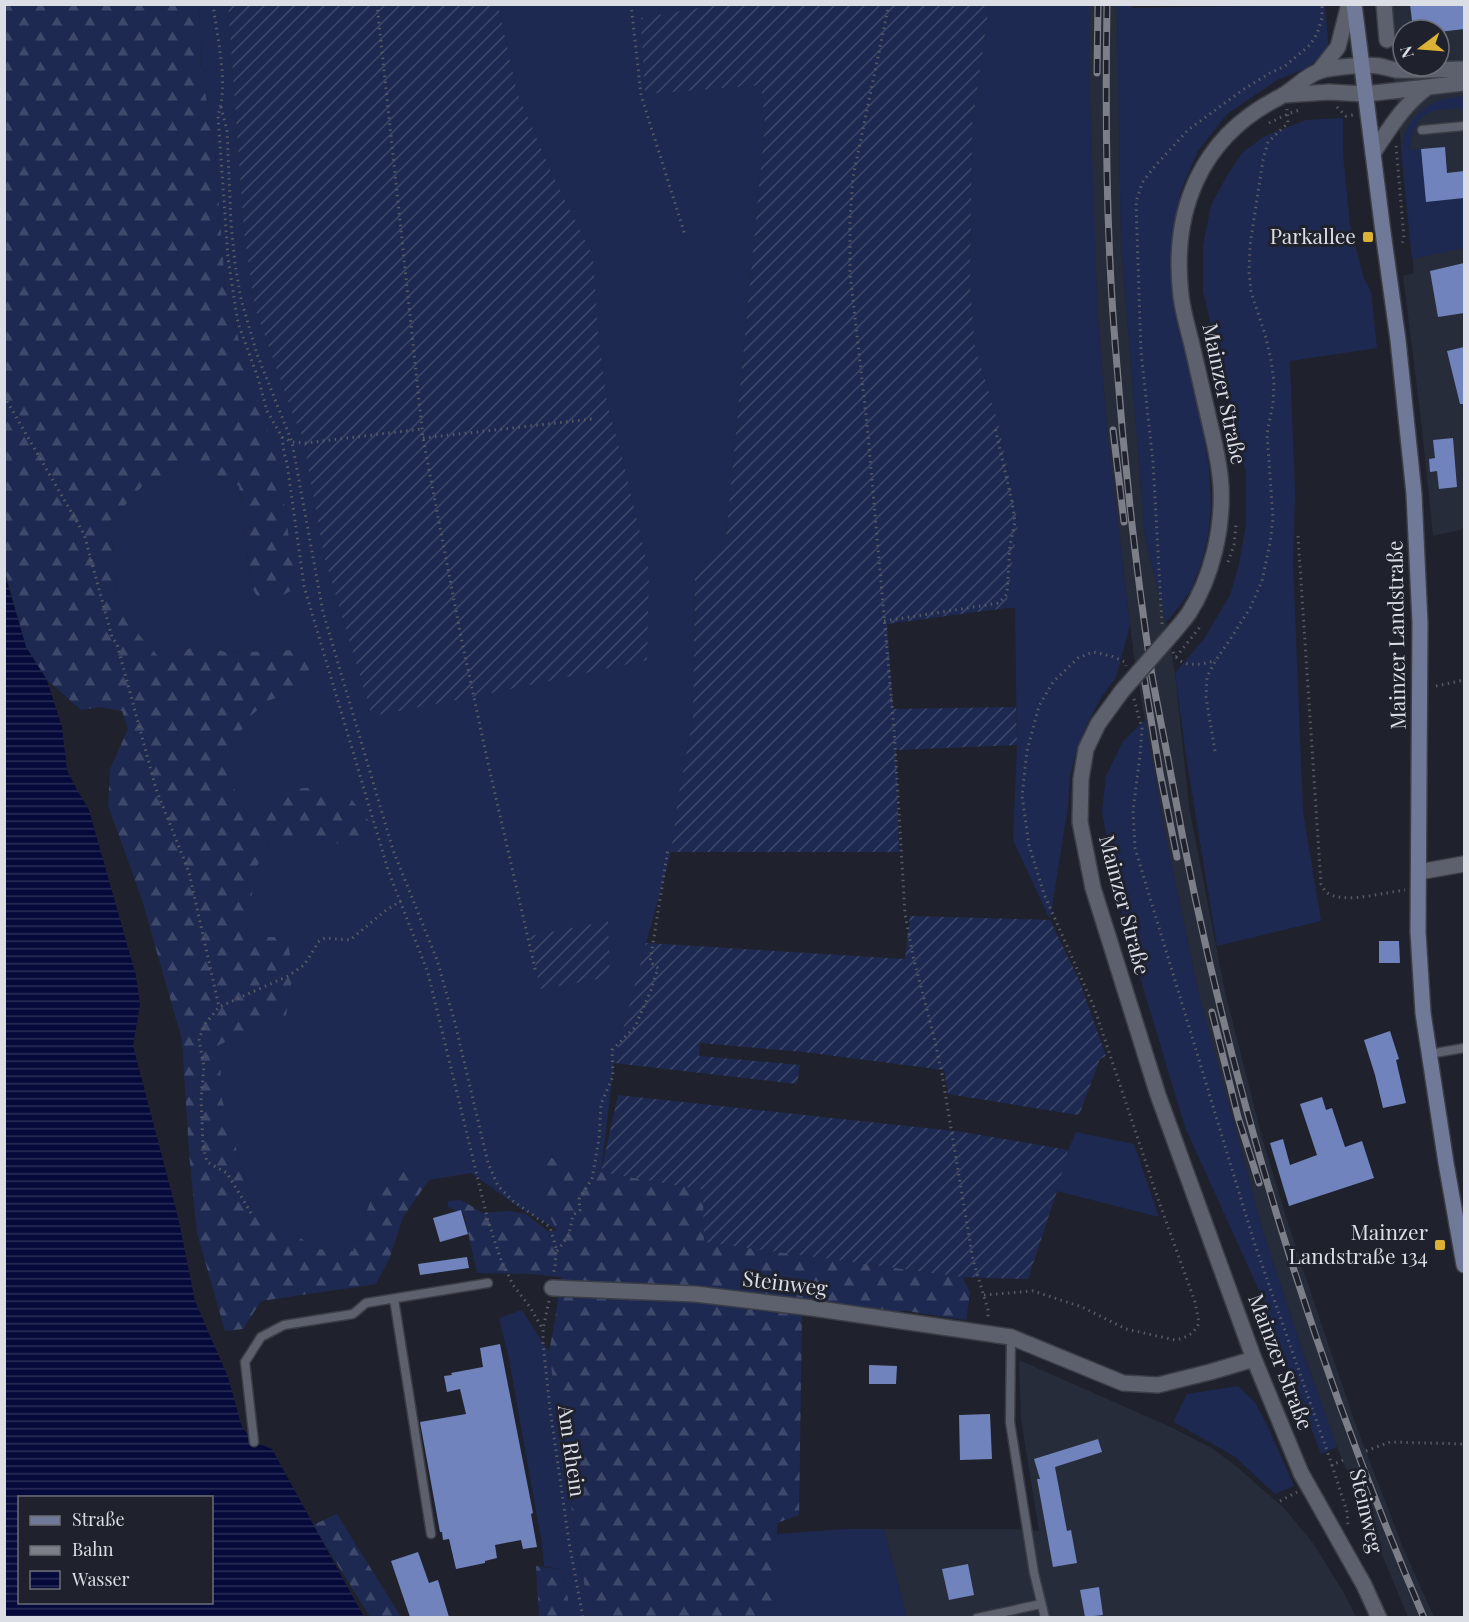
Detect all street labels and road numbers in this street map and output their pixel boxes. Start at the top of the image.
street label: Mainzer Straße [1197,320,1255,467]
street label: Mainzer Landstraße [1379,540,1411,730]
street label: Mainzer Straße [1094,832,1158,977]
street label: Steinweg [741,1263,829,1301]
street label: Mainzer Straße [1243,1289,1321,1433]
street label: Am Rhein [553,1402,593,1499]
street label: Steinweg [1345,1466,1391,1555]

